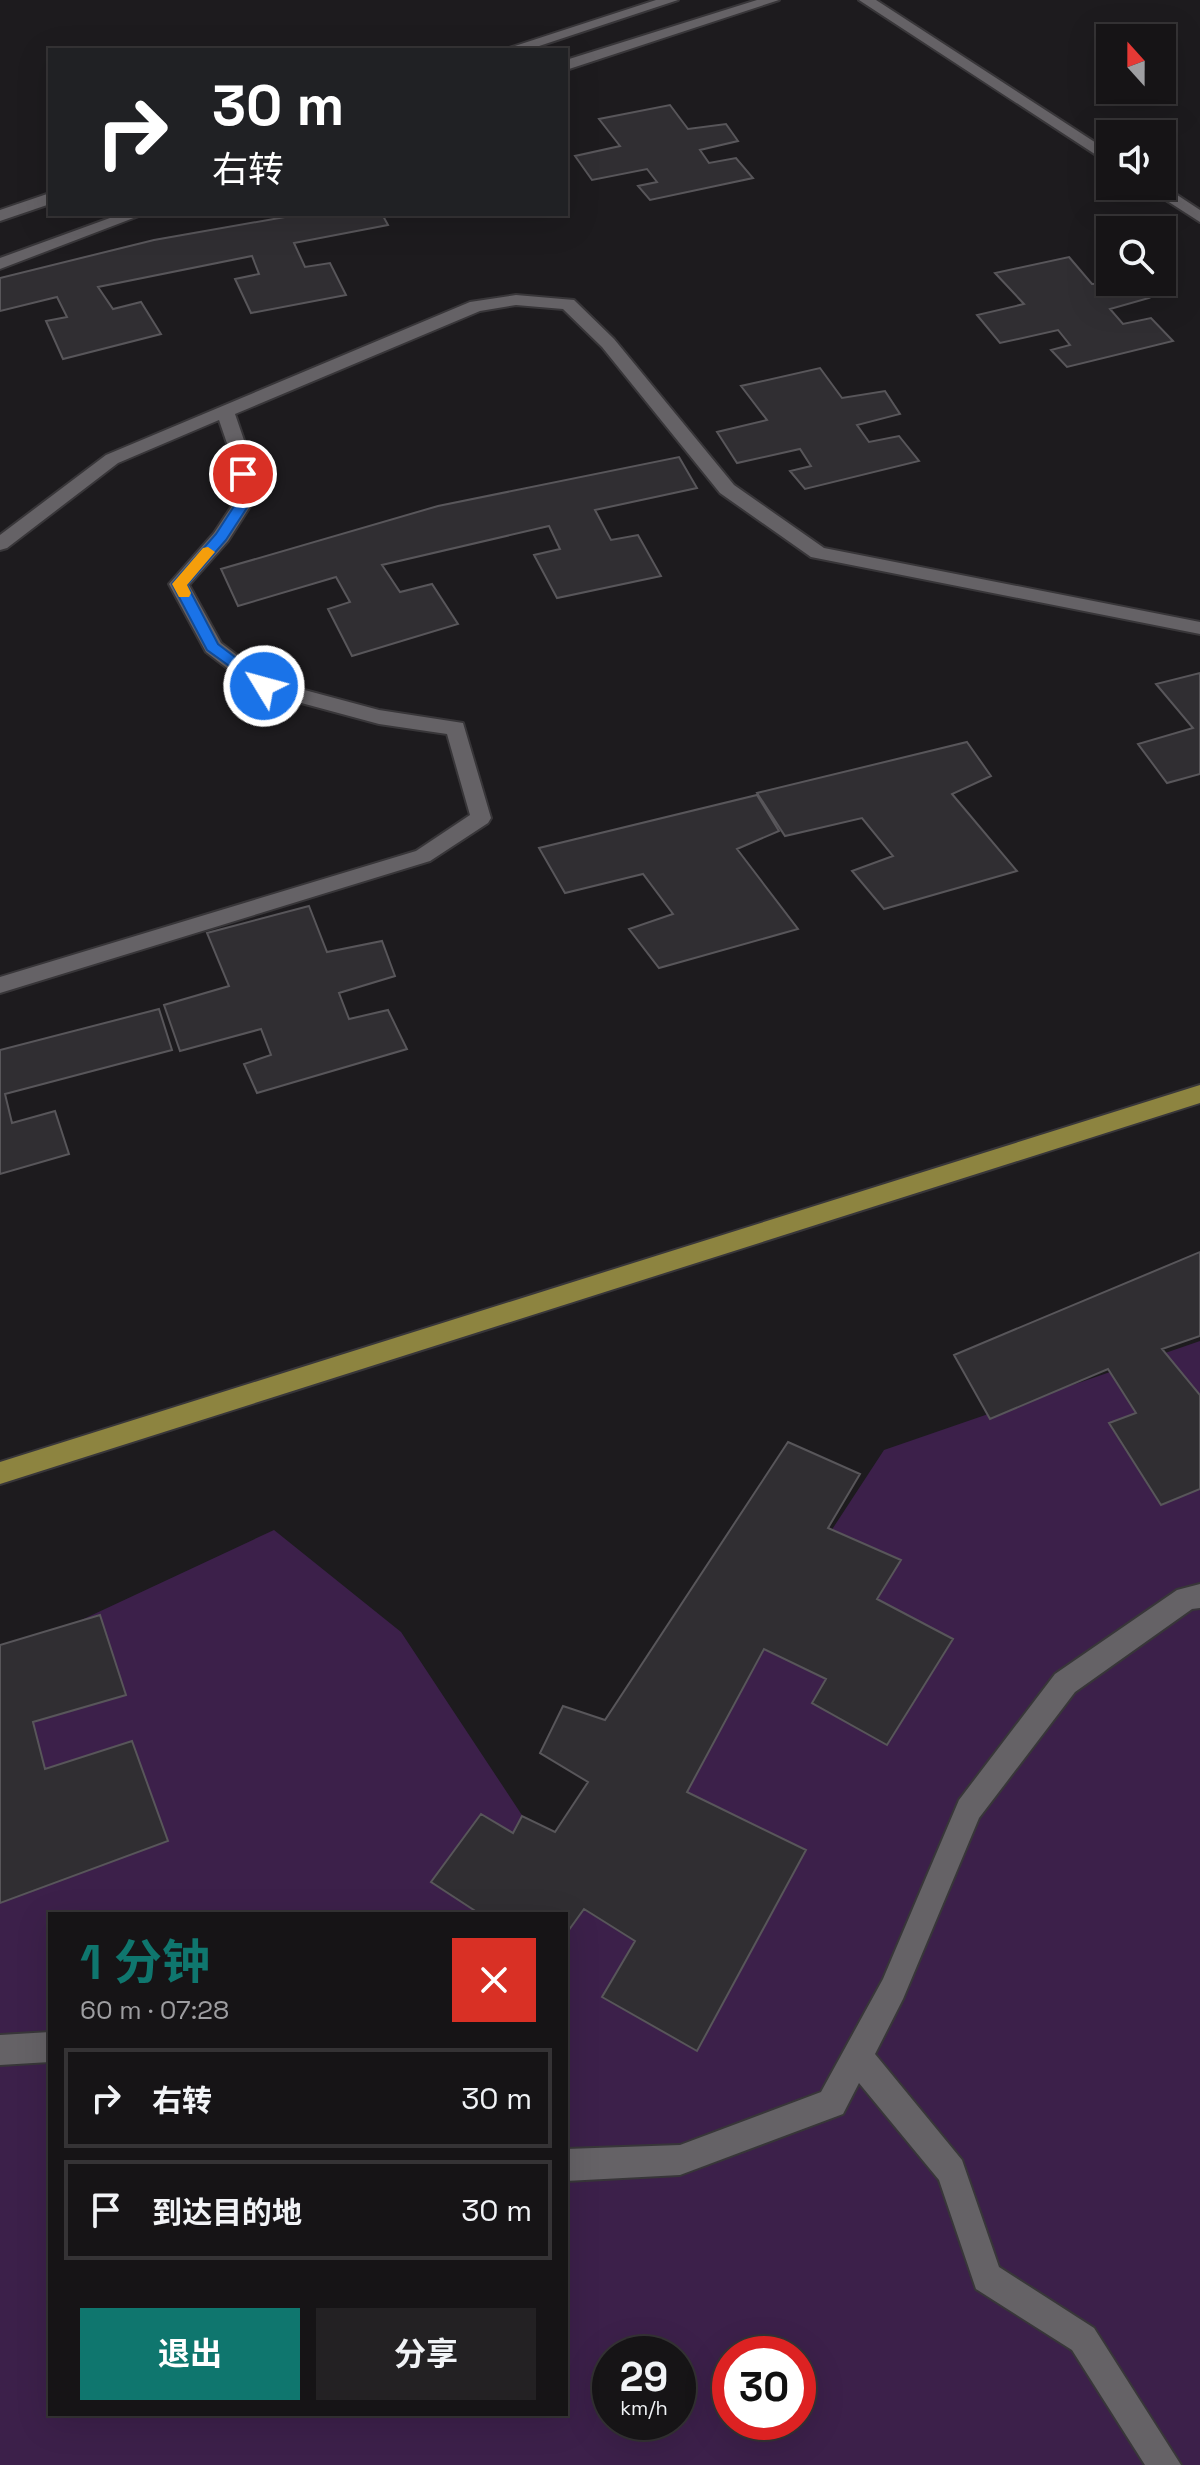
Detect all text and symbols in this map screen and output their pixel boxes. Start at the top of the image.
north arrow [1096,24,1176,104]
map controls [1096,24,1176,296]
text: 30 m [212,70,344,141]
icon: right [80,80,184,184]
button: sound [1096,120,1176,200]
text: 右转 [212,147,284,193]
button: search [1096,216,1176,296]
pin [209,440,277,508]
icon: arrive [221,452,265,496]
position arrow [222,644,306,728]
text: 1 分钟 [80,1932,210,1993]
button: close [452,1938,536,2022]
text: 60 m · 07:28 [80,1993,229,2027]
icon: right [84,2076,128,2120]
text: 30 m [461,2079,532,2118]
text: 右转 [152,2081,212,2120]
icon: arrive [84,2188,128,2232]
text: 30 m [461,2191,532,2230]
text: 到达目的地 [152,2193,302,2232]
button: 退出 [80,2308,300,2400]
button: 分享 [316,2308,536,2400]
speed limit sign: 30 [712,2336,816,2440]
text: 29 [620,2352,668,2403]
text: km/h [620,2395,668,2421]

